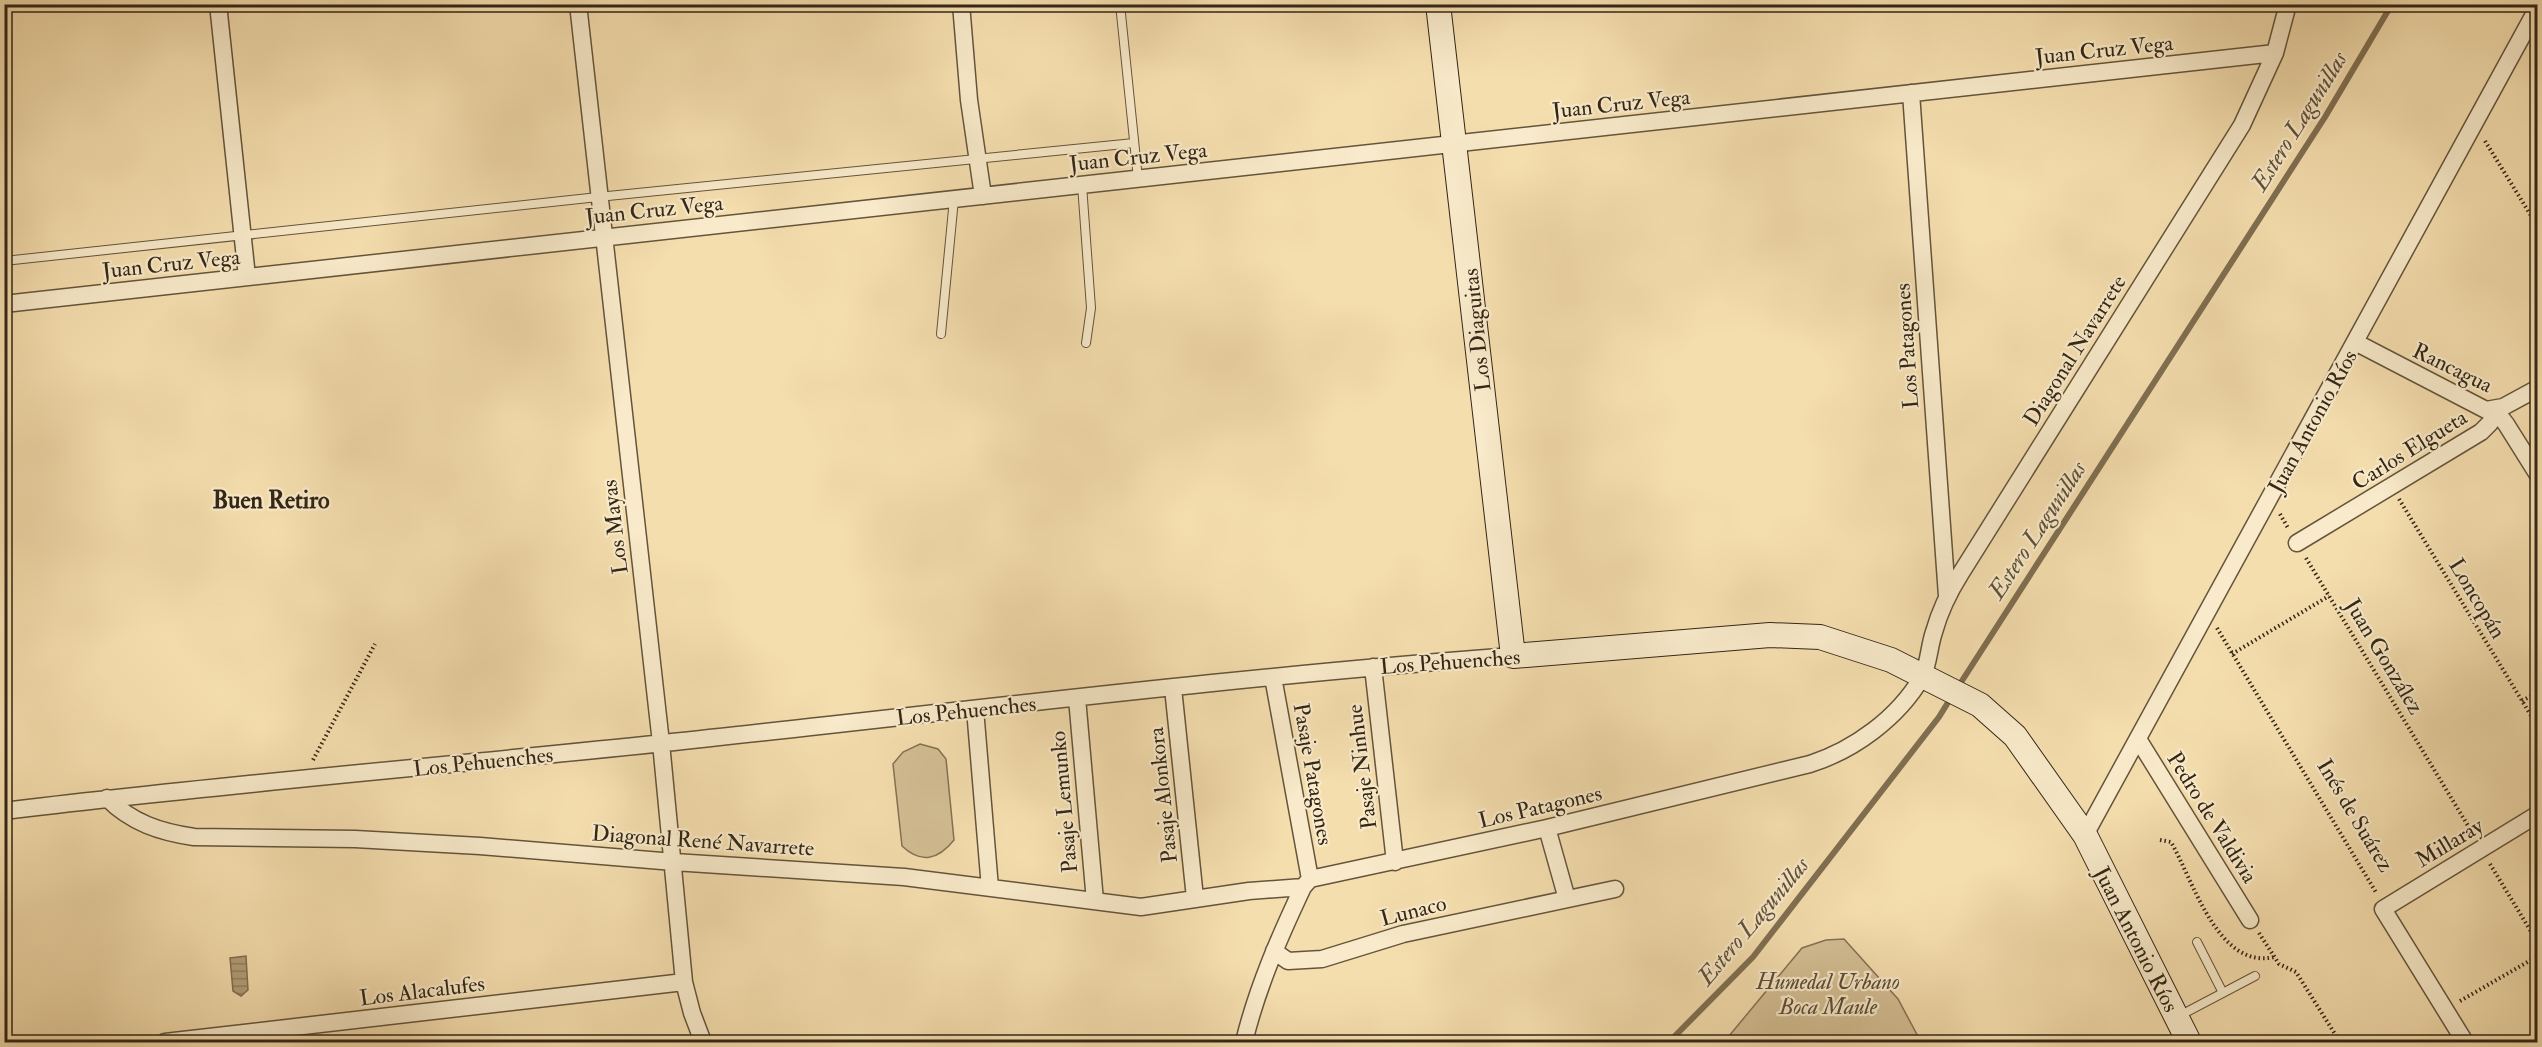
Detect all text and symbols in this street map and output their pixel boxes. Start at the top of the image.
street label: Juan Cruz Vega [2033,29,2175,71]
water label: Estero Lagunillas [2243,45,2355,198]
street label: Juan Cruz Vega [1550,83,1692,125]
street label: Juan Cruz Vega [1067,136,1209,178]
street label: Juan Cruz Vega [583,189,725,231]
street label: Juan Cruz Vega [100,243,242,285]
street label: Los Diaguitas [1457,267,1497,393]
street label: Diagonal Navarrete [2017,270,2133,431]
street label: Los Patagones [1889,282,1925,410]
street label: Rancagua [2408,337,2498,400]
street label: Juan Antonio Ríos [2261,345,2364,499]
street label: Carlos Elgueta [2347,403,2473,496]
water label: Estero Lagunillas [1980,455,2094,607]
street label: Los Mayas [595,478,635,576]
district label: Buen Retiro [212,485,330,516]
street label: Loncopán [2441,553,2512,644]
street label: Juan González [2338,593,2430,720]
street label: Los Pehuenches [1379,643,1521,681]
street label: Los Pehuenches [895,690,1038,732]
street label: Pasaje Patagones [1287,701,1339,847]
street label: Pasaje Ninhue [1340,703,1384,831]
street label: Pasaje Alonkora [1142,725,1184,864]
street label: Pasaje Lemunko [1044,730,1084,874]
street label: Los Pehuenches [412,741,555,783]
street label: Pedro de Valdivia [2161,747,2264,889]
street label: Inés de Suárez [2310,754,2400,877]
street label: Los Patagones [1476,779,1605,835]
street label: Millaray [2411,812,2489,874]
street label: Diagonal René Navarrete [591,819,815,863]
water label: Estero Lagunillas [1689,850,1816,994]
street label: Juan Antonio Ríos [2087,861,2185,1017]
street label: Lunaco [1377,889,1449,933]
park label: Humedal Urbano Boca Maule [1755,968,1900,1021]
street label: Los Alacalufes [358,969,486,1013]

